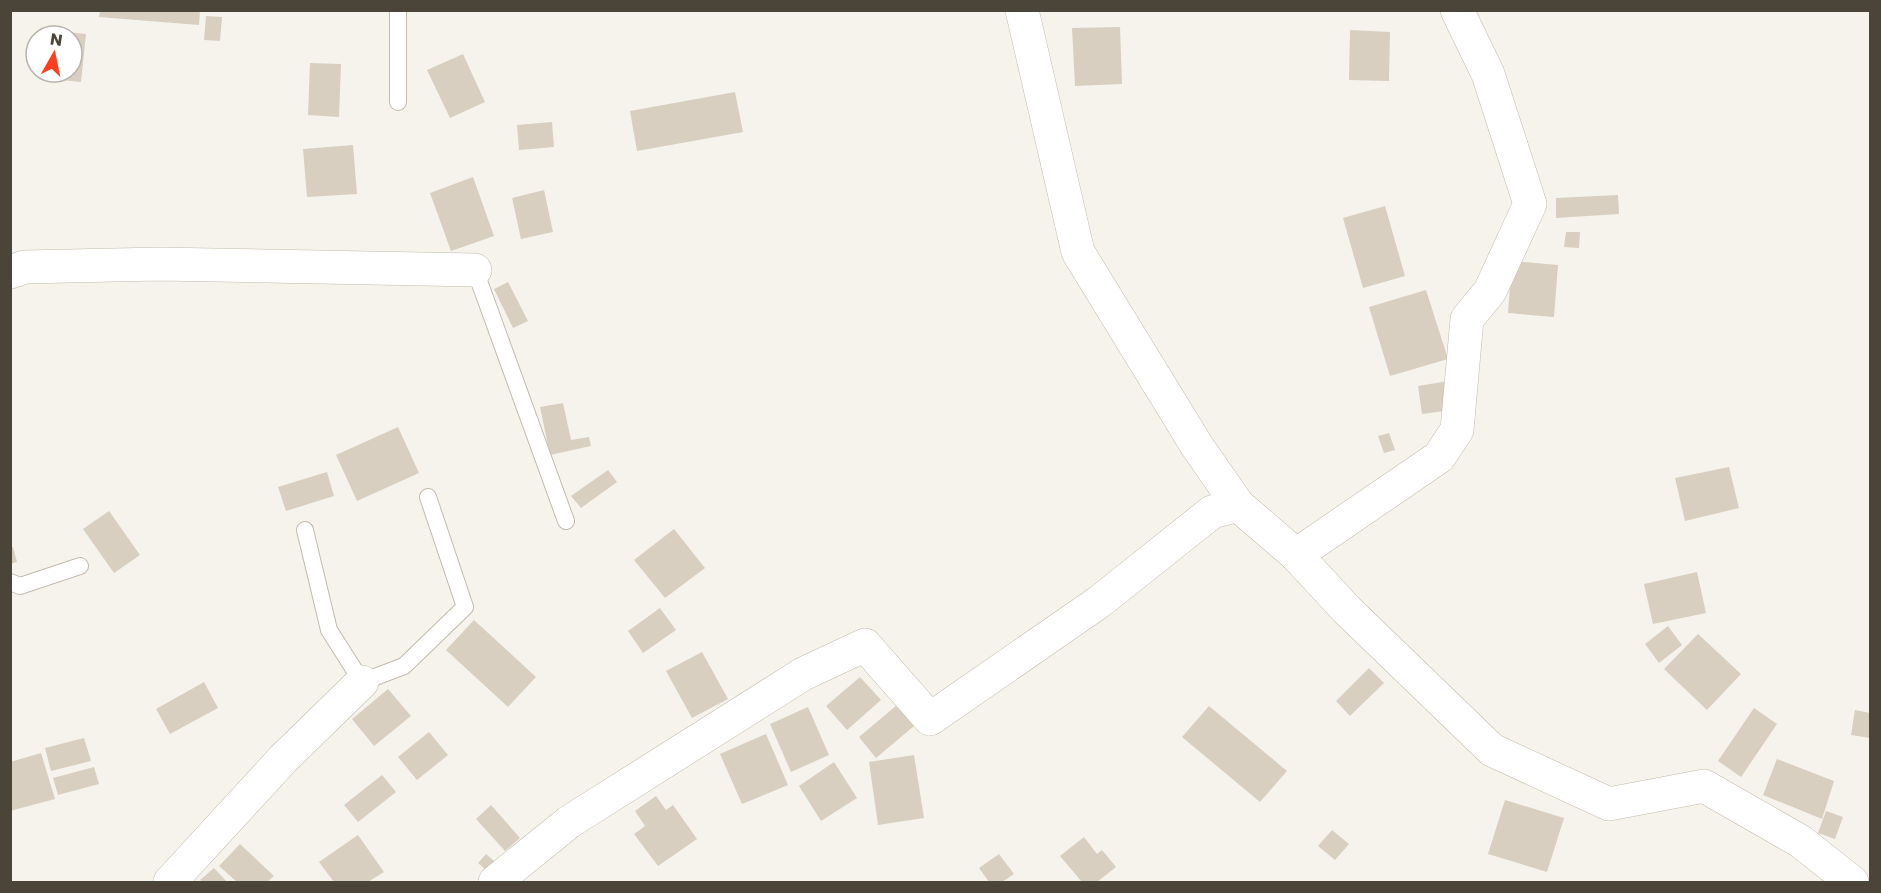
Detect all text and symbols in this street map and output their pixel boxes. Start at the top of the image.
north arrow [24,24,84,84]
text: N [49,27,64,52]

